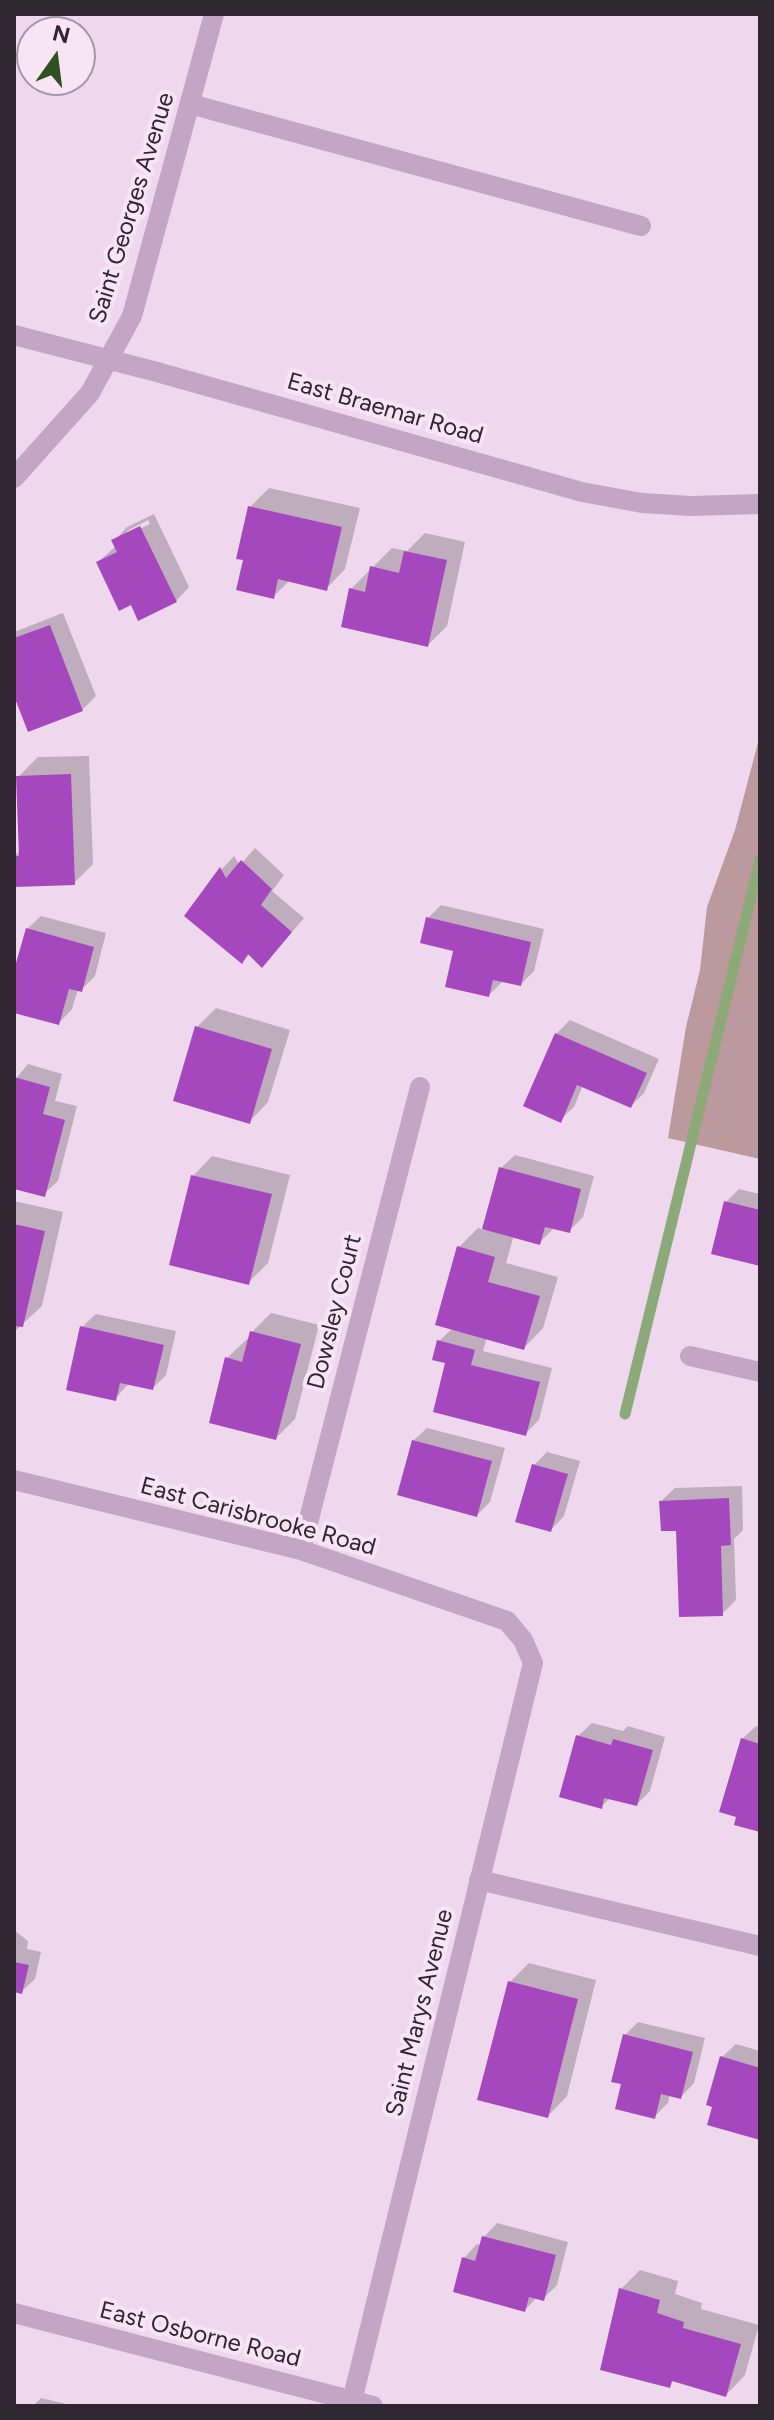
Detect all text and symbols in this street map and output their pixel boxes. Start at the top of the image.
north arrow [16,16,96,96]
text: N [50,19,73,49]
street label: Saint Georges Avenue [83,89,181,327]
street label: East Braemar Road [284,367,486,451]
street label: Dowsley Court [302,1232,368,1392]
street label: East Carisbrooke Road [137,1472,379,1562]
street label: Saint Marys Avenue [380,1906,460,2120]
street label: East Osborne Road [96,2296,304,2374]

